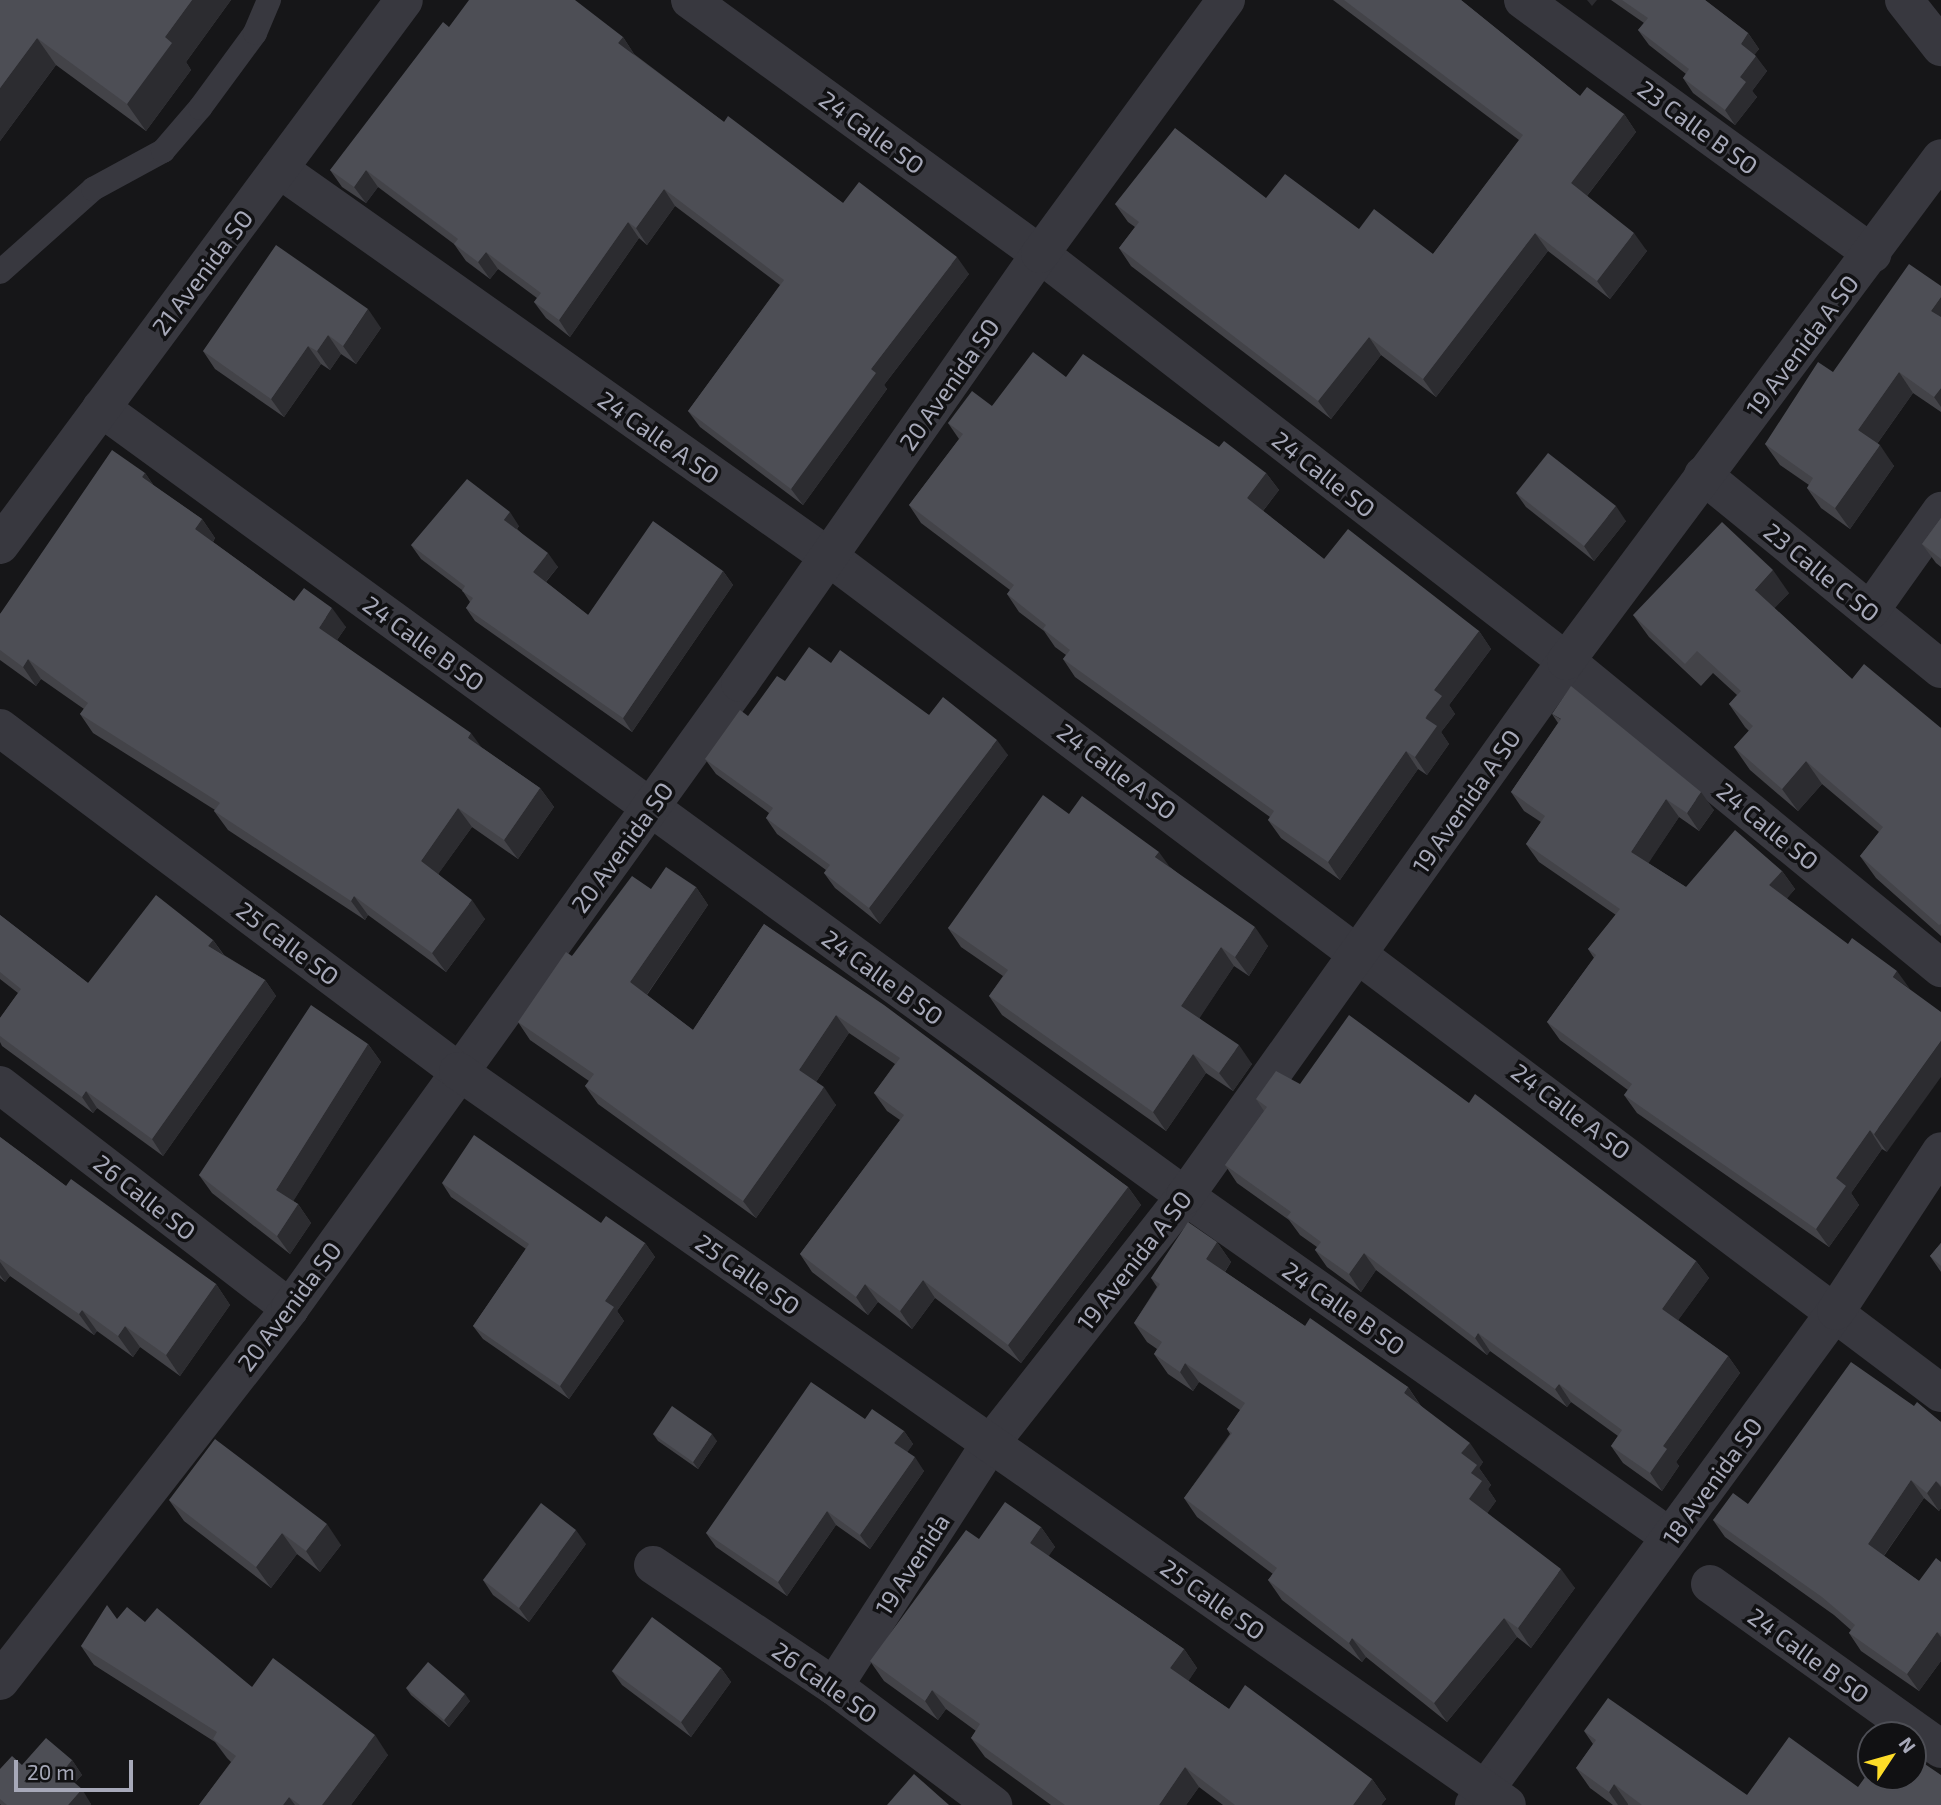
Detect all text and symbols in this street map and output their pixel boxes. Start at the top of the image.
street label: 23 Calle B SO [1632,74,1764,180]
street label: 24 Calle SO [814,84,930,180]
street label: 21 Avenida SO [145,203,259,341]
street label: 19 Avenida A SO [1739,268,1865,422]
street label: 20 Avenida SO [893,312,1005,456]
street label: 24 Calle A SO [592,384,726,490]
street label: 24 Calle SO [1267,425,1381,523]
street label: 23 Calle C SO [1759,517,1885,627]
street label: 24 Calle B SO [358,589,490,697]
street label: 24 Calle A SO [1051,717,1183,825]
street label: 19 Avenida A SO [1405,723,1527,879]
street label: 20 Avenida SO [565,776,679,918]
street label: 24 Calle SO [1711,776,1825,876]
street label: 25 Calle SO [231,895,345,991]
street label: 24 Calle B SO [817,923,949,1031]
street label: 24 Calle A SO [1505,1057,1637,1165]
street label: 26 Calle SO [88,1148,202,1246]
street label: 19 Avenida A SO [1070,1184,1198,1336]
street label: 25 Calle SO [690,1228,806,1320]
street label: 20 Avenida SO [231,1235,347,1377]
street label: 24 Calle B SO [1277,1255,1411,1361]
street label: 18 Avenida SO [1656,1411,1768,1551]
street label: 19 Avenida [869,1508,955,1620]
street label: 25 Calle SO [1155,1553,1271,1645]
street label: 24 Calle B SO [1743,1601,1875,1709]
street label: 26 Calle SO [767,1635,883,1729]
north arrow [1857,1721,1927,1791]
text: N [1894,1732,1921,1757]
scale bar [18,1745,136,1789]
text: 20 m [27,1759,75,1784]

